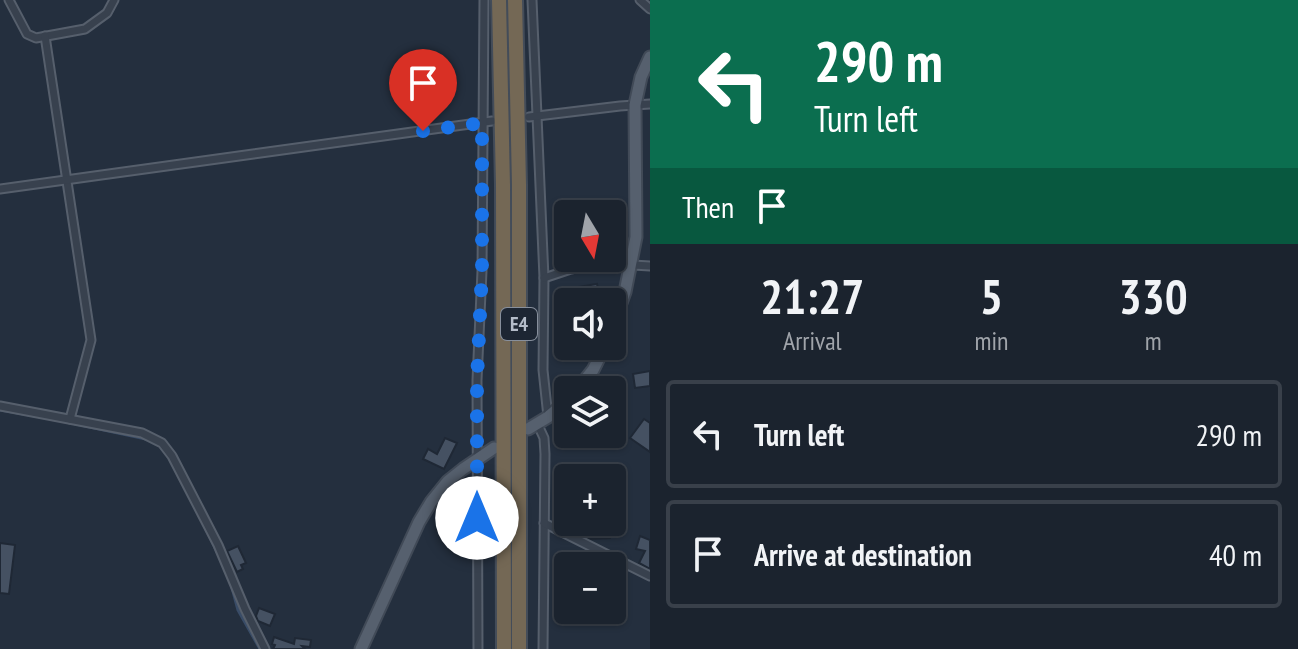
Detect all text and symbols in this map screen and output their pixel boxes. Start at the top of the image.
text: 290 m [814,25,943,97]
icon: left [682,32,786,136]
pin [389,49,457,131]
icon: arrive [401,61,445,105]
text: Turn left [814,95,918,142]
icon: arrive [750,184,794,228]
text: Then [682,187,734,226]
north arrow [554,200,626,272]
map controls [554,200,626,624]
text: 21:27 [760,265,864,327]
text: 5 [980,265,1003,327]
text: 330 [1119,265,1188,327]
button: sound [554,288,626,360]
road number: E4 [501,308,537,340]
text: Arrival [783,324,842,357]
text: min [974,324,1008,357]
text: m [1145,324,1162,357]
button: layers [554,376,626,448]
icon: left [686,412,730,456]
text: Turn left [754,415,844,454]
text: 290 m [1196,415,1262,454]
button: + [554,464,626,536]
position arrow [435,476,519,560]
icon: arrive [686,532,730,576]
text: Arrive at destination [754,535,972,574]
text: 40 m [1209,535,1262,574]
button: − [554,552,626,624]

